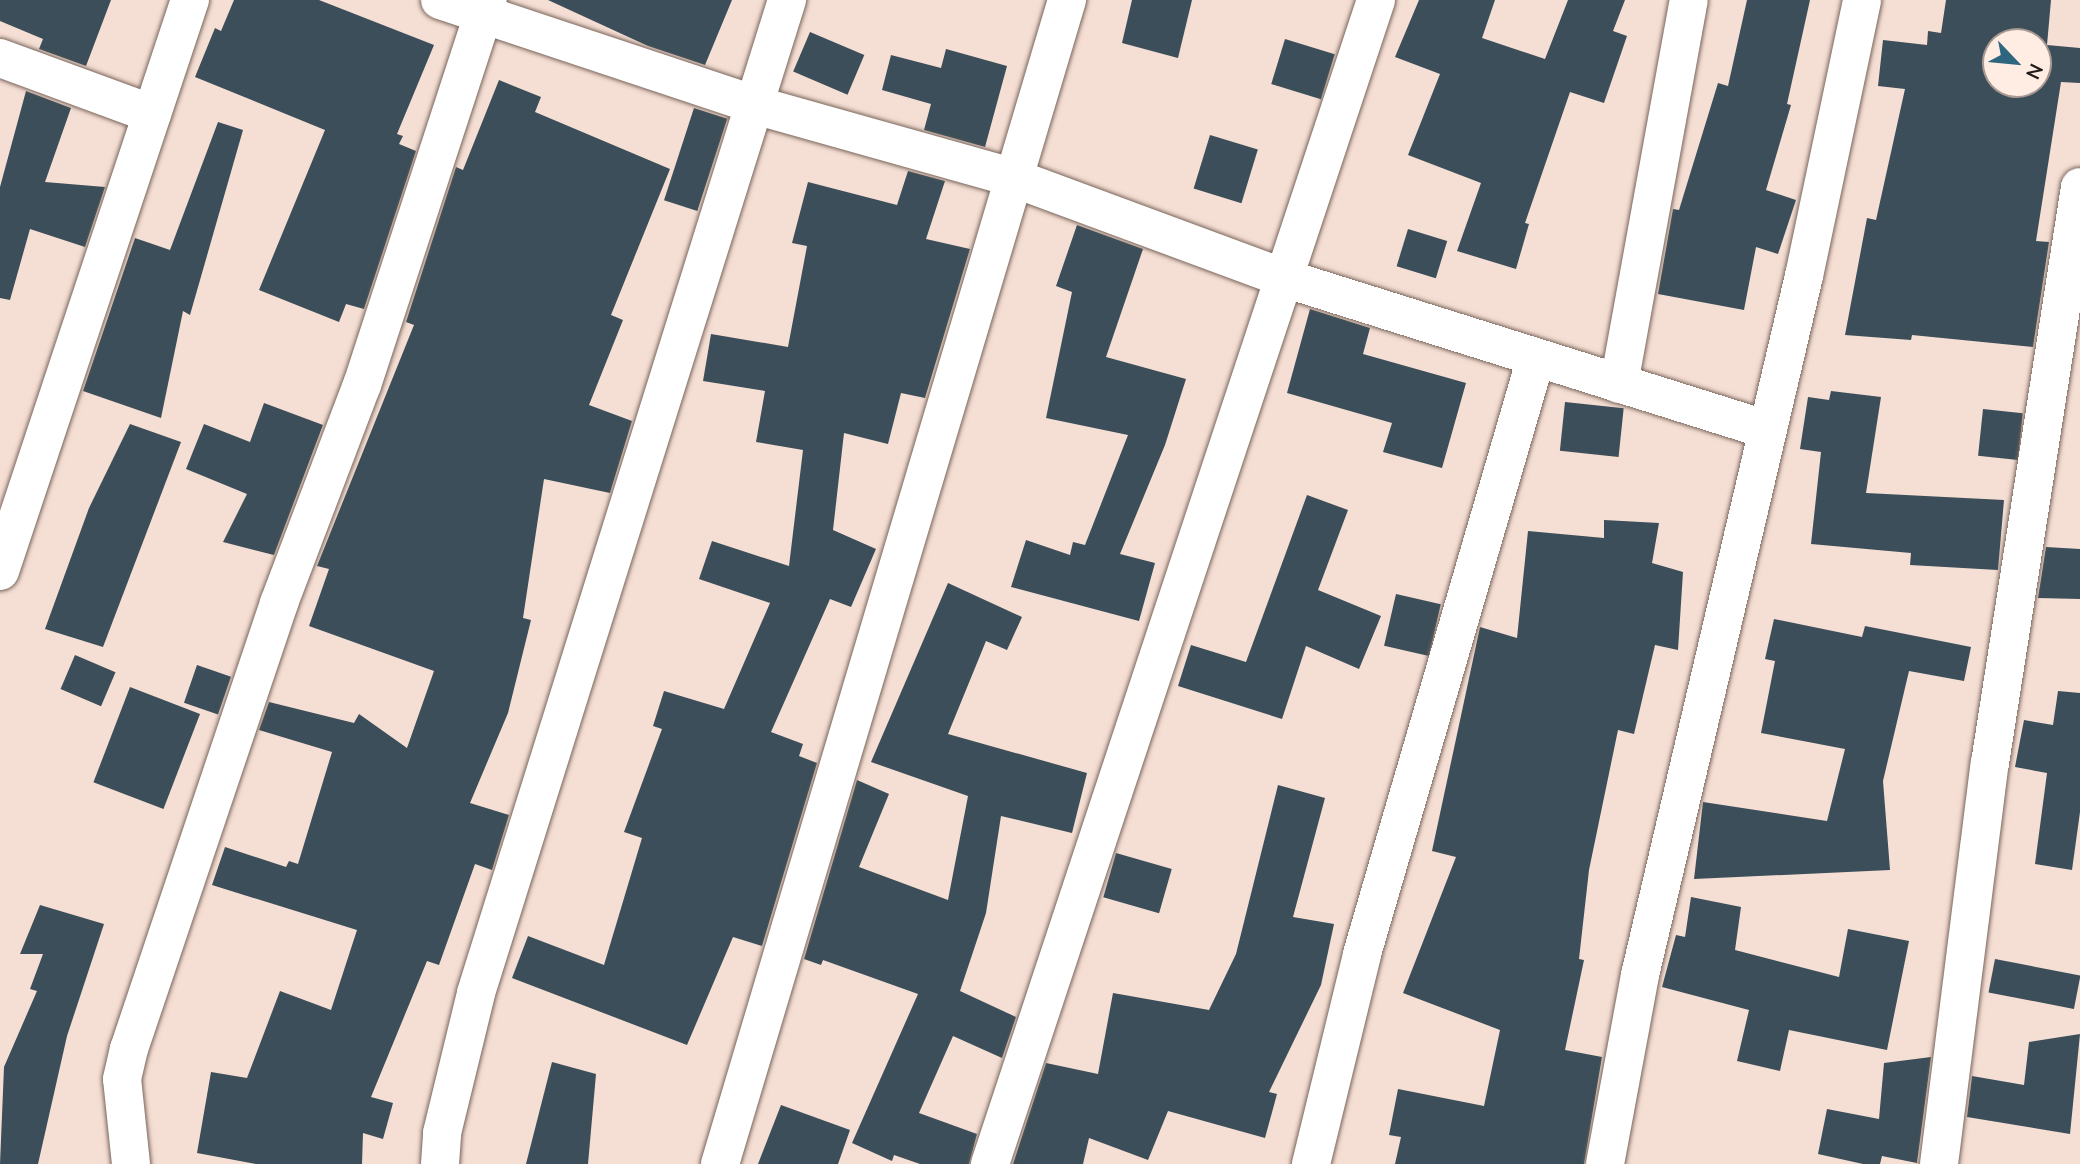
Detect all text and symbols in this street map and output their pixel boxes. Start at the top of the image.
north arrow [1982,28,2052,98]
text: N [2019,59,2049,83]

